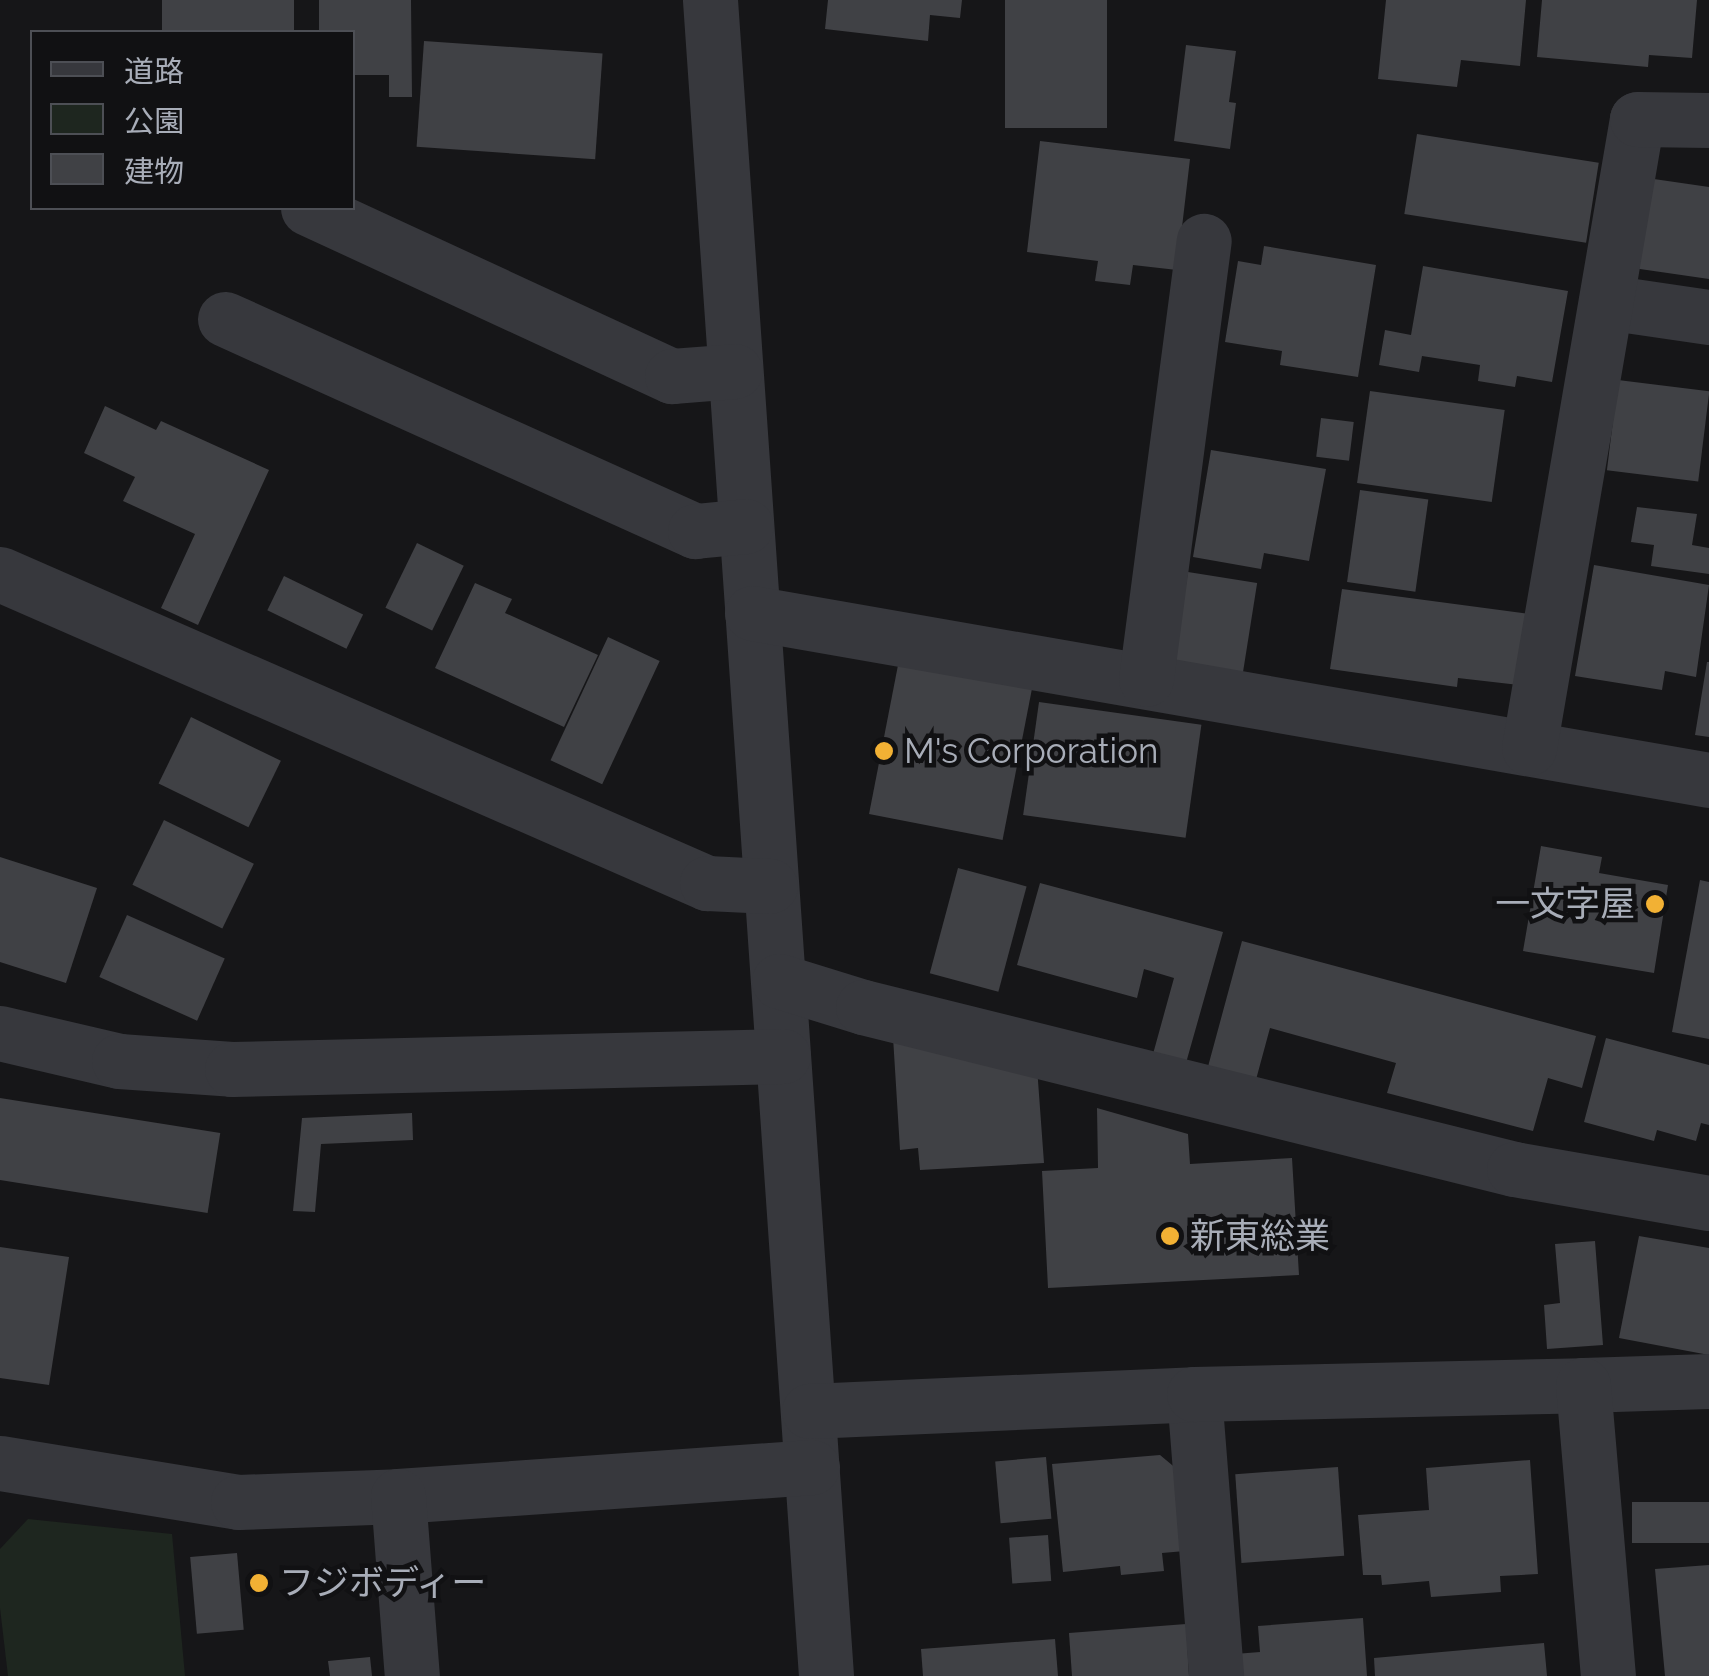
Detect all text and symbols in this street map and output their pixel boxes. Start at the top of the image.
legend [30,30,355,210]
text: 道路 [124,54,184,89]
text: 公園 [124,104,184,139]
text: 建物 [124,154,184,189]
place label: M's Corporation [904,730,1158,772]
marker: M's Corporation [873,740,895,762]
place label: 一文字屋 [1495,883,1635,925]
marker: 一文字屋 [1644,893,1666,915]
place label: 新東総業 [1190,1215,1330,1257]
marker: 新東総業 [1159,1225,1181,1247]
place label: フジボディー [279,1562,489,1604]
marker: フジボディー [248,1572,270,1594]

